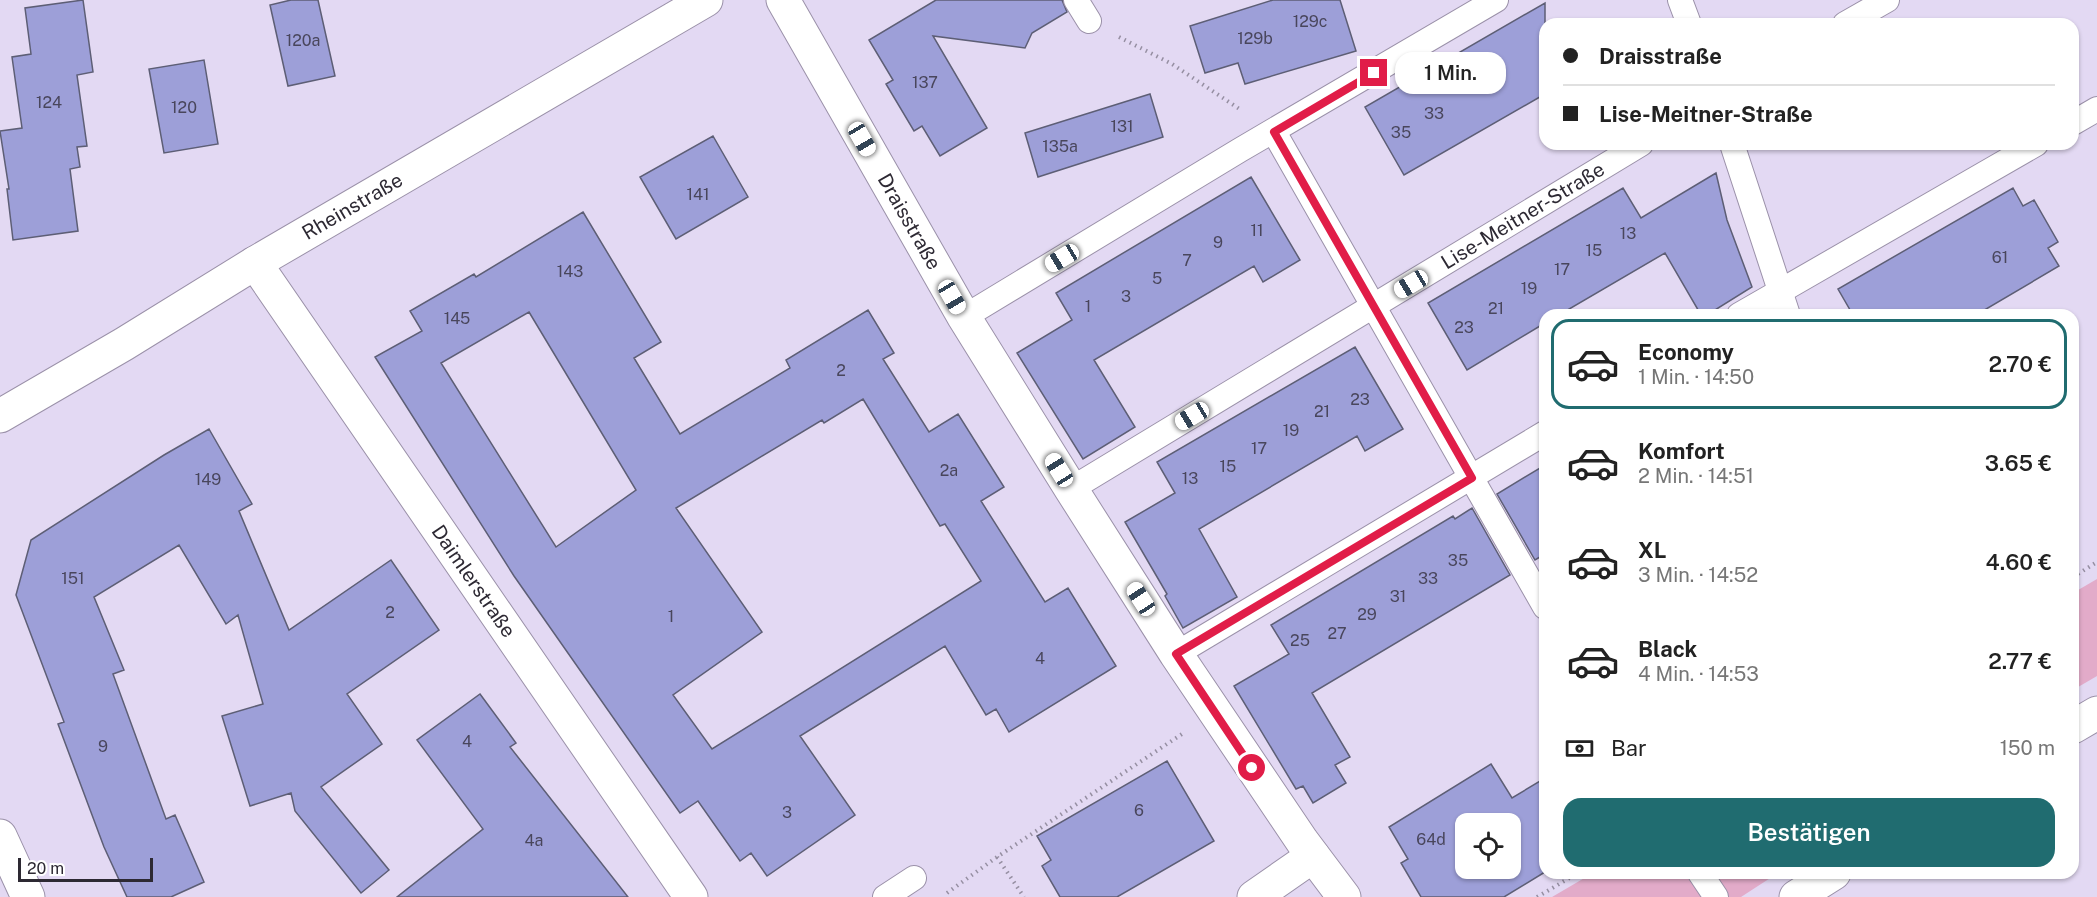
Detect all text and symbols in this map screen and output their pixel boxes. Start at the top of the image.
house number: 129c [1293,12,1327,31]
house number: 129b [1237,29,1273,48]
house number: 120a [286,31,320,50]
text: Draisstraße [1599,43,1722,69]
callout: 1 Min. [1395,52,1506,94]
route end [1360,59,1387,86]
text: 1 Min. [1424,61,1477,85]
house number: 137 [912,73,938,92]
house number: 124 [36,93,62,112]
house number: 120 [171,98,197,117]
text: Lise-Meitner-Straße [1599,101,1813,127]
house number: 33 [1424,104,1444,123]
house number: 131 [1110,117,1134,136]
car [845,119,879,159]
house number: 35 [1391,123,1411,142]
house number: 135a [1042,137,1078,156]
street label: Lise-Meitner-Straße [1437,157,1609,274]
street label: Rheinstraße [298,168,407,245]
street label: Draisstraße [873,169,946,274]
house number: 141 [686,185,710,204]
house number: 11 [1250,221,1264,240]
house number: 13 [1620,224,1636,243]
house number: 9 [1213,233,1223,252]
car [1042,241,1082,275]
house number: 15 [1586,241,1602,260]
house number: 61 [1992,248,2008,267]
house number: 7 [1182,251,1192,270]
house number: 17 [1554,260,1570,279]
house number: 143 [557,262,583,281]
car [1391,267,1431,301]
house number: 5 [1152,269,1162,288]
car [935,277,969,317]
house number: 19 [1521,279,1537,298]
house number: 3 [1121,287,1131,306]
house number: 1 [1085,297,1091,316]
house number: 21 [1488,299,1504,318]
house number: 145 [444,309,470,328]
house number: 23 [1454,318,1474,337]
icon: car [1566,337,1620,391]
text: Economy [1638,339,1734,365]
text: 2.70 € [1988,351,2052,377]
house number: 2 [836,361,846,380]
text: 1 Min. · 14:50 [1638,365,1754,389]
house number: 23 [1350,390,1370,409]
car [1172,399,1212,433]
house number: 21 [1314,402,1330,421]
house number: 19 [1283,421,1299,440]
icon: car [1566,436,1620,490]
text: Komfort [1638,438,1725,464]
house number: 17 [1251,439,1267,458]
car [1042,450,1076,490]
text: 3.65 € [1985,450,2052,476]
house number: 15 [1220,457,1236,476]
house number: 2a [940,461,958,480]
text: 2 Min. · 14:51 [1638,464,1754,488]
house number: 13 [1182,469,1198,488]
house number: 149 [195,470,221,489]
street label: Daimlerstraße [427,520,521,642]
icon: car [1566,535,1620,589]
text: XL [1638,537,1666,563]
text: 4.60 € [1986,549,2052,575]
house number: 35 [1448,551,1468,570]
text: 3 Min. · 14:52 [1638,563,1758,587]
house number: 151 [61,569,85,588]
house number: 33 [1418,569,1438,588]
car [1124,579,1158,619]
house number: 31 [1390,587,1406,606]
house number: 2 [385,603,395,622]
house number: 29 [1357,605,1377,624]
house number: 1 [668,607,674,626]
house number: 27 [1327,624,1347,643]
house number: 25 [1290,631,1310,650]
icon: car [1566,634,1620,688]
text: Black [1638,636,1697,662]
text: 2.77 € [1988,648,2052,674]
house number: 4 [1035,649,1045,668]
text: 4 Min. · 14:53 [1638,662,1759,686]
house number: 4 [462,732,472,751]
icon: cash [1563,732,1596,765]
text: Bar [1611,735,1647,761]
text: 150 m [2000,736,2055,760]
house number: 9 [98,737,108,756]
route start [1238,754,1265,781]
button: Bestätigen [1563,798,2055,867]
house number: 6 [1134,801,1144,820]
house number: 3 [782,803,792,822]
map controls [1455,813,1521,879]
button: locate [1455,813,1521,879]
house number: 64d [1416,830,1446,849]
house number: 4a [525,831,543,850]
scale bar [18,855,153,882]
text: 20 m [27,859,64,878]

